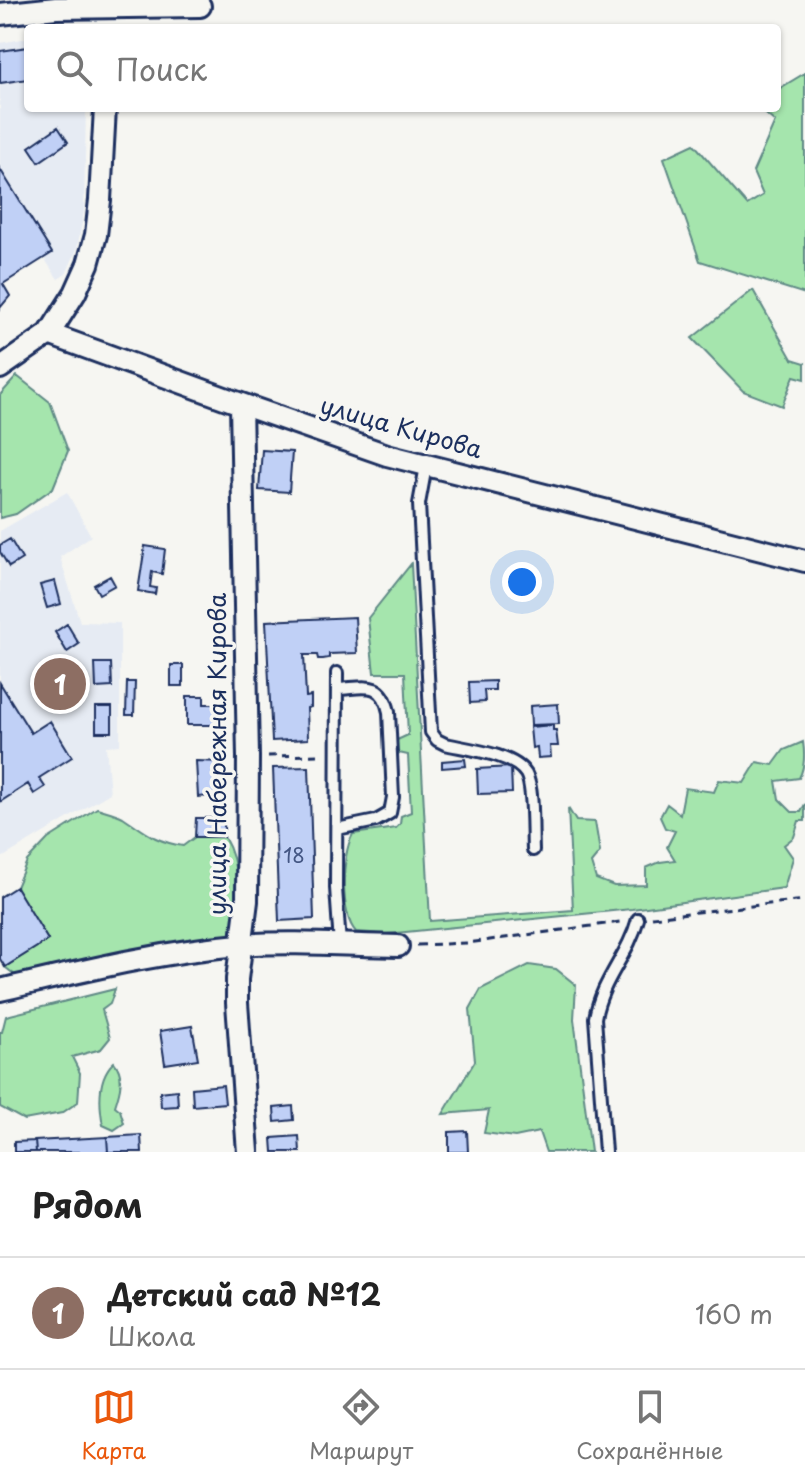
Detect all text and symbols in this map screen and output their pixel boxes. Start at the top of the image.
search box [24,24,781,112]
icon: search [52,46,96,90]
text: Поиск [116,46,207,91]
street label: улица Кирова [316,386,487,466]
your location [502,562,542,602]
street label: улица Набережная Кирова [198,593,234,915]
pin: 1 [34,654,86,714]
house number: 18 [283,840,305,870]
text: Рядом [32,1178,143,1230]
text: Детский сад №12 [108,1271,381,1316]
text: 1 [52,1294,64,1333]
text: 160 m [695,1294,773,1333]
text: Школа [108,1316,195,1355]
tab: Карта [82,1385,146,1466]
tab: Маршрут [309,1385,413,1466]
tab: Сохранённые [576,1385,723,1466]

